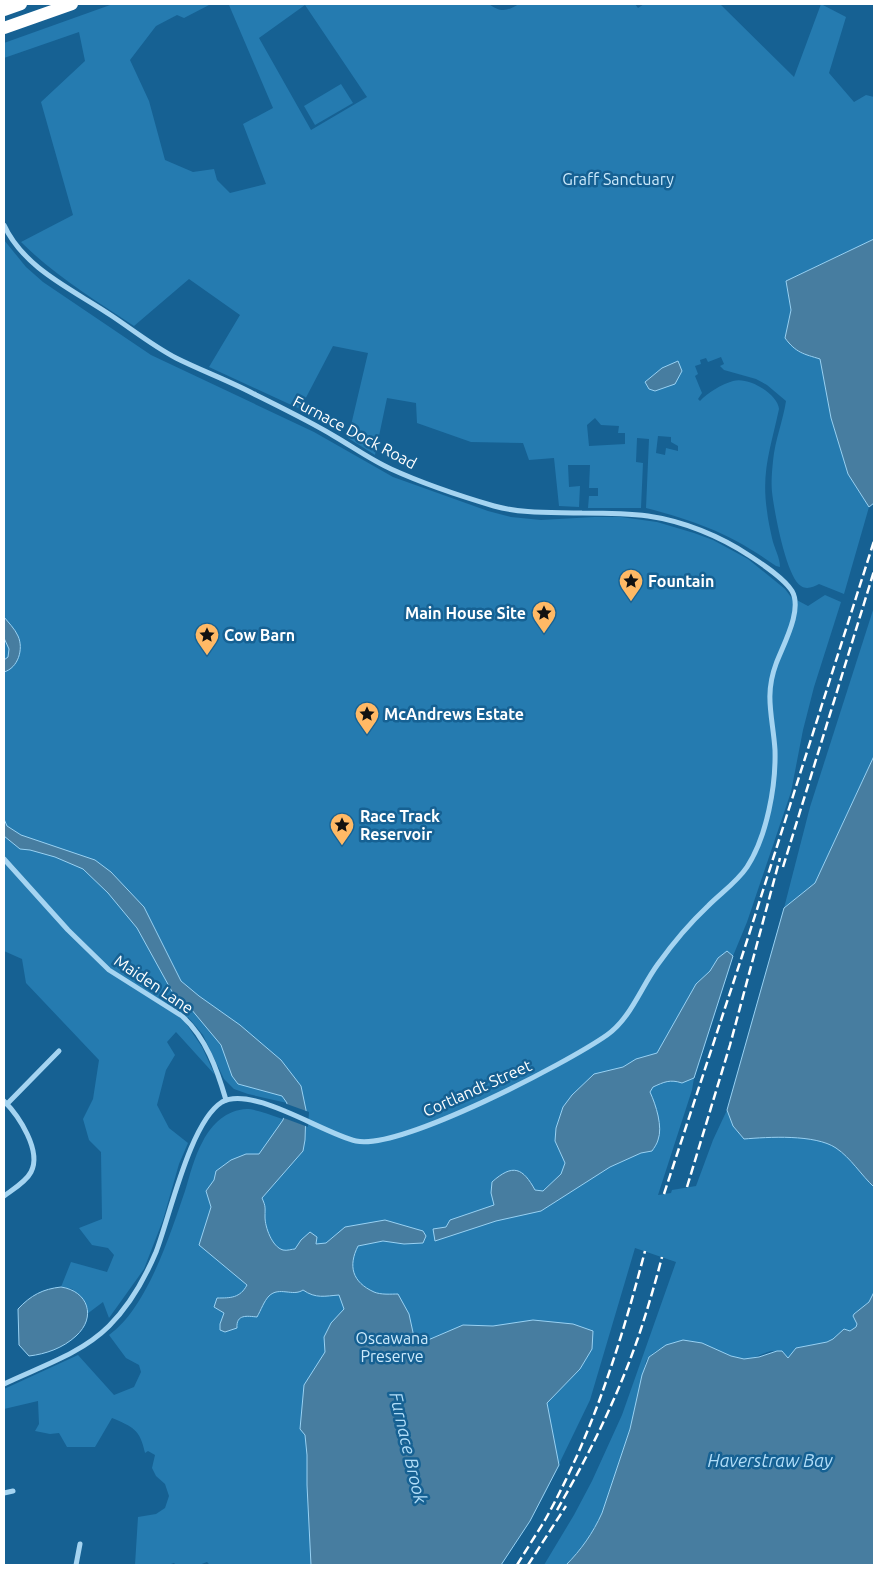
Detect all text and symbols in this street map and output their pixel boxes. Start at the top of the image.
park label: Graff Sanctuary [562,170,674,188]
street label: Furnace Dock Road [290,392,420,472]
place icon: Fountain [618,568,644,602]
place label: Fountain [648,572,714,590]
place icon: Main House Site [531,600,557,634]
place label: Main House Site [405,604,526,622]
place icon: Cow Barn [194,622,220,656]
place label: Cow Barn [224,626,295,644]
place icon: McAndrews Estate [354,701,380,735]
place label: McAndrews Estate [384,705,524,723]
place label: Race Track Reservoir [360,807,440,843]
place icon: Race Track Reservoir [329,812,355,846]
street label: Maiden Lane [111,951,197,1017]
street label: Cortlandt Street [420,1056,535,1120]
park label: Oscawana Preserve [356,1329,428,1365]
water label: Furnace Brook [386,1390,432,1506]
water label: Haverstraw Bay [708,1450,833,1470]

